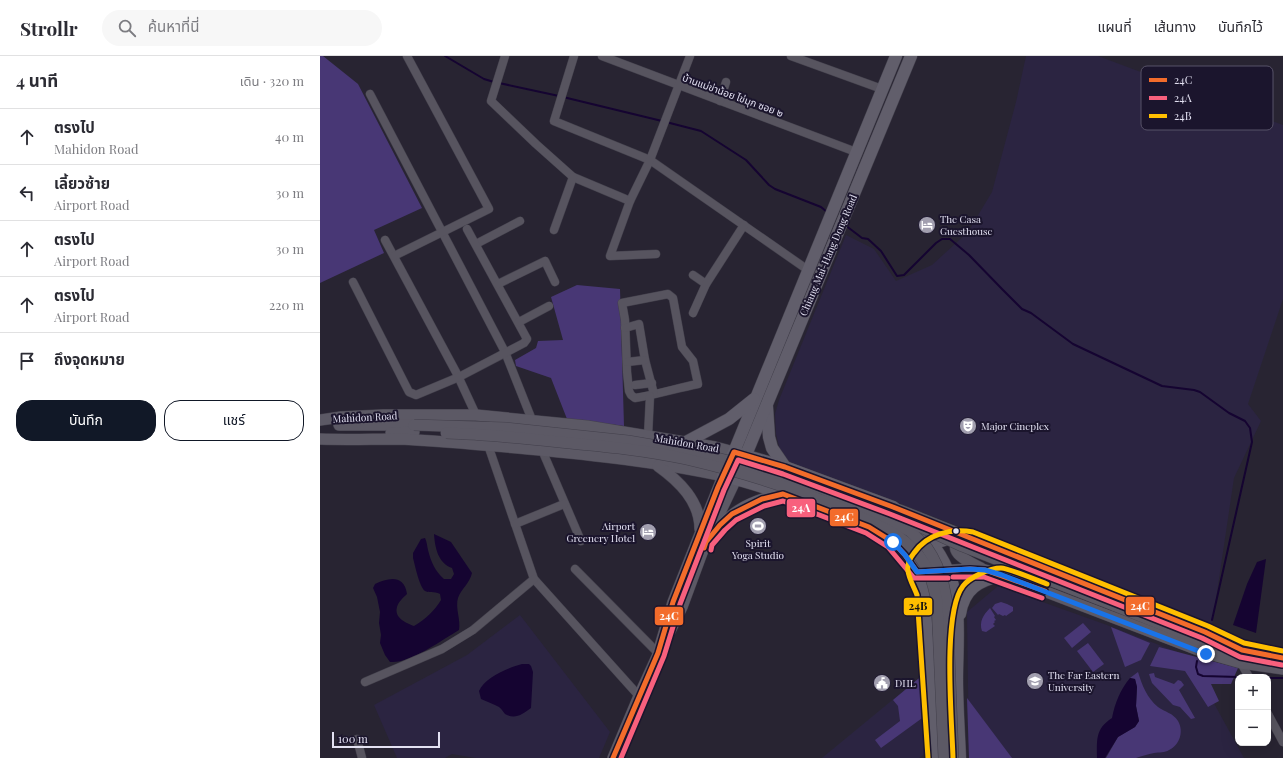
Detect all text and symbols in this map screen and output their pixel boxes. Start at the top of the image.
search box [102,10,382,46]
text: Strollr [20,15,78,41]
text: ค้นหาที่นี่ [148,16,199,36]
icon: search [116,17,138,39]
text: แผนที่ [1098,17,1132,36]
text: เส้นทาง [1154,17,1196,36]
text: บันทึกไว้ [1218,17,1263,36]
legend [1141,66,1273,130]
text: 4 นาที [16,69,58,91]
street label: บ้านแม่ข่าน้อย ไข่มุก ซอย ๒ [680,70,786,120]
text: เดิน · 320 m [240,72,304,89]
text: 24C [1174,72,1192,87]
text: 24A [1174,90,1192,105]
text: 24B [1174,108,1192,123]
text: ตรงไป [54,117,95,137]
icon: ahead [16,126,38,148]
text: 40 m [275,128,304,145]
text: Mahidon Road [54,140,138,157]
text: เลี้ยวซ้าย [54,173,110,193]
icon: left [16,182,38,204]
text: 30 m [276,184,304,201]
street label: Chiang Mai-Hang Dong Road [796,192,860,318]
text: Airport Road [54,196,129,213]
place label: The Casa Guesthouse [940,212,993,238]
hotel icon: The Casa Guesthouse [917,215,937,235]
text: ตรงไป [54,229,95,249]
icon: ahead [16,238,38,260]
text: 30 m [276,240,304,257]
text: Airport Road [54,252,129,269]
text: ตรงไป [54,285,95,305]
icon: ahead [16,294,38,316]
text: 220 m [269,296,304,313]
text: Airport Road [54,308,129,325]
text: ถึงจุดหมาย [54,349,125,369]
icon: arrive [16,350,38,372]
button: บันทึก [16,400,156,441]
button: แชร์ [164,400,304,441]
street label: Mahidon Road [332,408,398,426]
theatre icon: Major Cineplex [958,416,978,436]
place label: Major Cineplex [981,419,1050,433]
street label: Mahidon Road [654,430,720,456]
line badge: 24A [786,498,816,518]
text: 24A [792,500,811,515]
line badge: 24C [829,508,859,527]
text: 24C [834,509,854,524]
sports icon: Spirit Yoga Studio [748,516,768,536]
place label: Airport Greenery Hotel [567,519,635,545]
hotel icon: Airport Greenery Hotel [638,522,658,542]
unlabelled marker [951,526,961,536]
route start [884,533,902,551]
place label: Spirit Yoga Studio [731,536,785,562]
line badge: 24C [1125,596,1155,616]
line badge: 24B [903,597,933,616]
text: 24B [909,598,928,613]
text: 24C [1130,598,1150,613]
line badge: 24C [654,606,684,626]
text: 24C [659,608,679,623]
route end [1197,645,1215,663]
place label: The Far Eastern University [1048,668,1119,694]
school or university icon: The Far Eastern University [1025,671,1045,691]
public building icon: DHL [872,673,892,693]
map controls [1235,674,1271,746]
button: + [1235,674,1271,710]
place label: DHL [895,676,916,690]
button: − [1235,710,1271,746]
scale bar [332,730,440,749]
text: 100 m [338,731,368,746]

